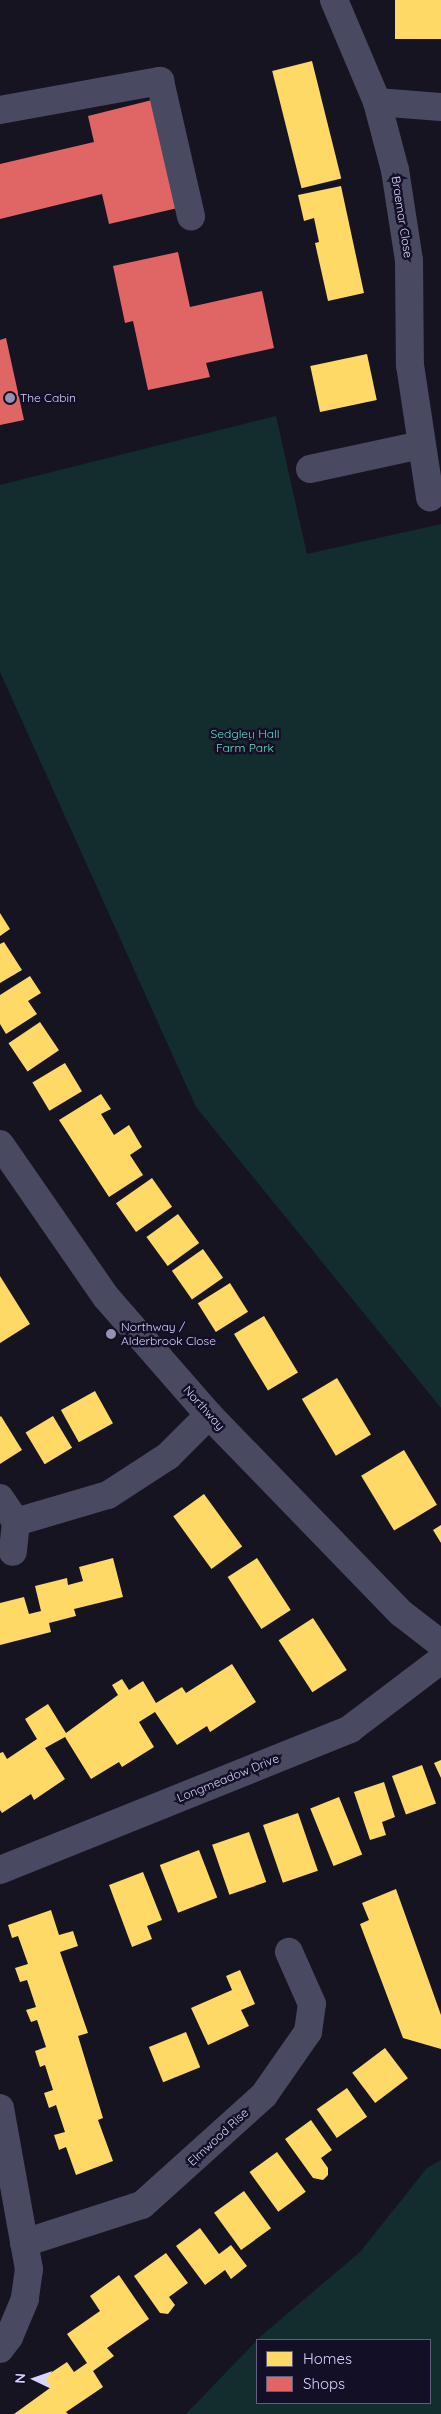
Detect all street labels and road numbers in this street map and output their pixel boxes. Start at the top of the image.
street label: Braemar Close [388,175,416,259]
street label: Northway [180,1383,228,1433]
street label: Longmeadow Drive [175,1751,281,1805]
street label: Elmwood Rise [185,2105,251,2169]

